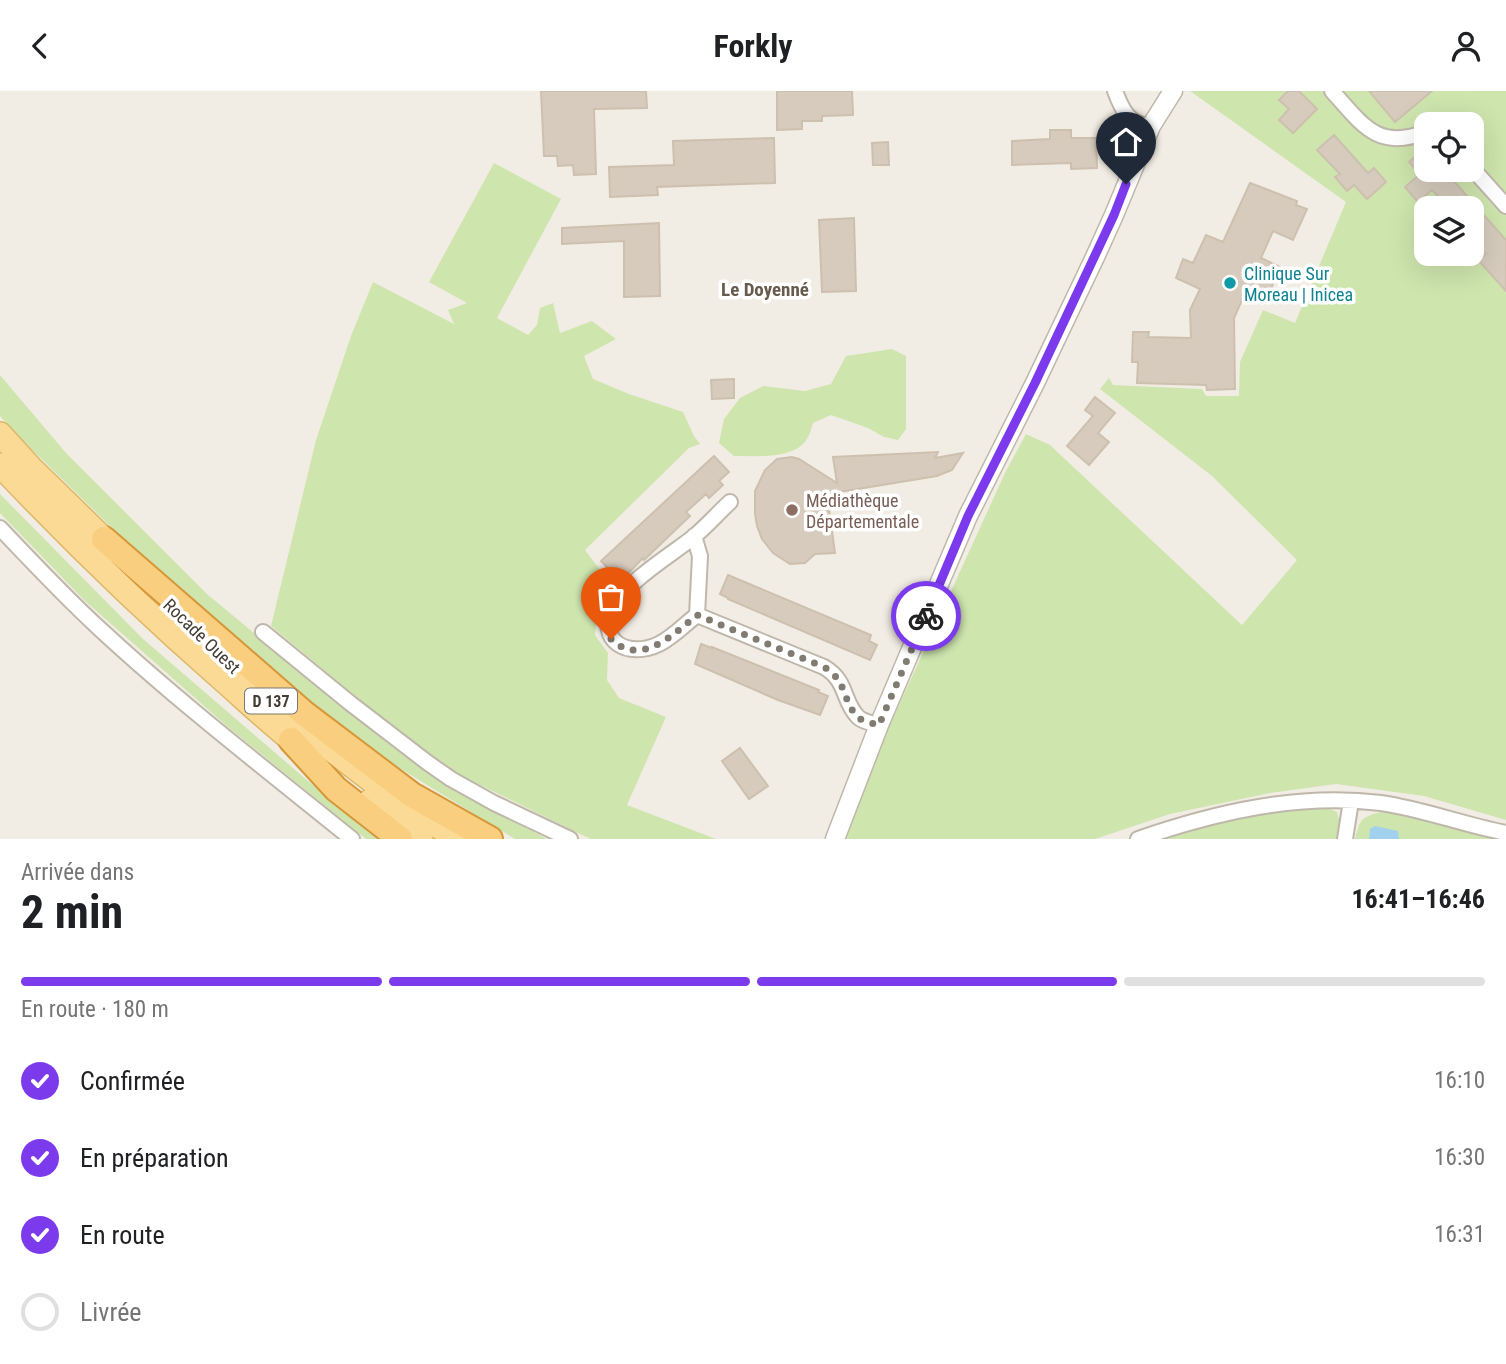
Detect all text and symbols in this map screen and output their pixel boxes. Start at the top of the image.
icon: back [21,27,59,65]
text: Forkly [713,27,793,65]
icon: person [1447,27,1485,65]
pin [1096,112,1156,184]
map controls [1414,112,1484,266]
button: locate [1414,112,1484,182]
icon: home [1107,123,1145,161]
button: layers [1414,196,1484,266]
place label: Clinique Sur Moreau | Inicea [1244,263,1353,305]
marker: Clinique Sur Moreau | Inicea [1222,275,1238,291]
district label: Le Doyenné [721,278,809,301]
place label: Médiathèque Départementale [806,490,919,532]
marker: Médiathèque Départementale [784,502,800,518]
pin [581,567,641,639]
icon: bag [592,578,630,616]
courier [891,581,961,651]
street label: Rocade Ouest [159,594,245,678]
icon: bike [907,597,945,635]
road number: D 137 [245,688,297,713]
text: Arrivée dans [21,859,134,886]
text: 16:41–16:46 [1351,884,1485,914]
text: 2 min [21,885,123,939]
text: En route · 180 m [21,996,169,1023]
icon: check [21,1062,59,1100]
text: Confirmée [80,1066,185,1096]
text: 16:10 [1434,1067,1485,1094]
icon: check [21,1139,59,1177]
text: En préparation [80,1143,229,1173]
text: 16:30 [1434,1144,1485,1171]
icon: check [21,1216,59,1254]
text: En route [80,1220,165,1250]
text: 16:31 [1434,1221,1485,1248]
text: Livrée [80,1297,142,1327]

